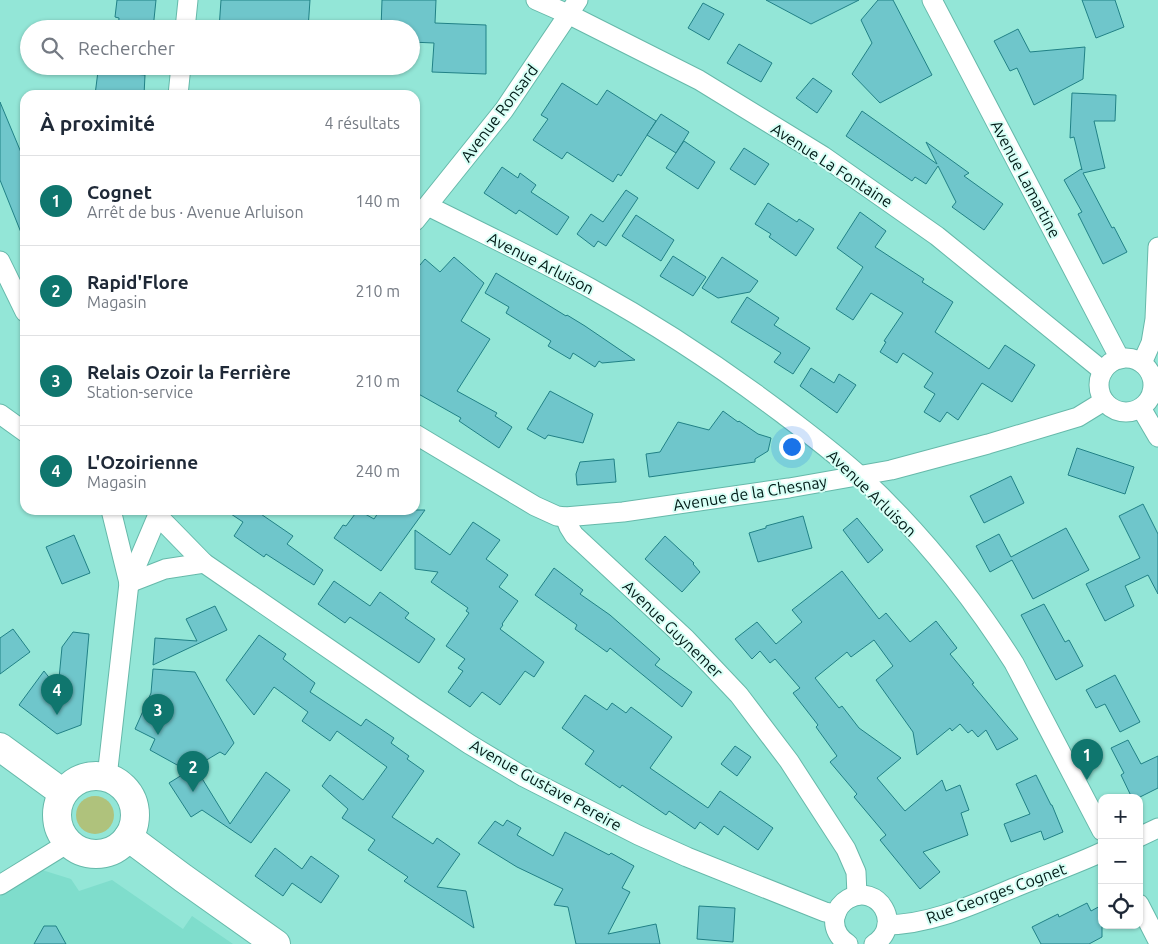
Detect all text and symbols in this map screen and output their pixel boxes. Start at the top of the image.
search box [20,20,420,75]
icon: search [38,34,66,62]
text: Rechercher [78,37,175,59]
street label: Avenue Ronsard [457,61,541,165]
text: À proximité [40,111,155,135]
text: 4 résultats [324,114,400,132]
street label: Avenue Lamartine [987,117,1065,241]
street label: Avenue La Fontaine [768,119,896,211]
text: Cognet [87,181,152,203]
text: 1 [51,192,61,210]
text: 140 m [355,192,400,210]
text: Arrêt de bus · Avenue Arluison [87,203,304,221]
street label: Avenue Arluison [485,228,597,298]
text: Rapid'Flore [87,271,189,293]
text: 2 [51,282,61,300]
text: 210 m [355,282,400,300]
text: Magasin [87,293,147,311]
text: Relais Ozoir la Ferrière [87,361,291,383]
text: 3 [51,372,61,390]
text: 210 m [355,372,400,390]
text: Station-service [87,383,193,401]
your location [779,434,805,460]
street label: Avenue Arluison [824,446,920,540]
text: L'Ozoirienne [87,451,198,473]
text: 4 [51,462,61,480]
text: 240 m [355,462,400,480]
street label: Avenue de la Chesnay [672,472,828,514]
text: Magasin [87,473,147,491]
street label: Avenue Guynemer [619,577,727,681]
pin: 4 [41,674,73,715]
pin: 3 [142,694,174,735]
street label: Avenue Gustave Pereire [467,736,625,834]
pin: 1 [1071,739,1103,780]
pin: 2 [177,751,209,792]
map controls [1098,794,1143,929]
button: + [1098,794,1143,839]
button: − [1098,839,1143,884]
street label: Rue Georges Cognet [924,859,1069,927]
button: locate [1098,884,1143,929]

